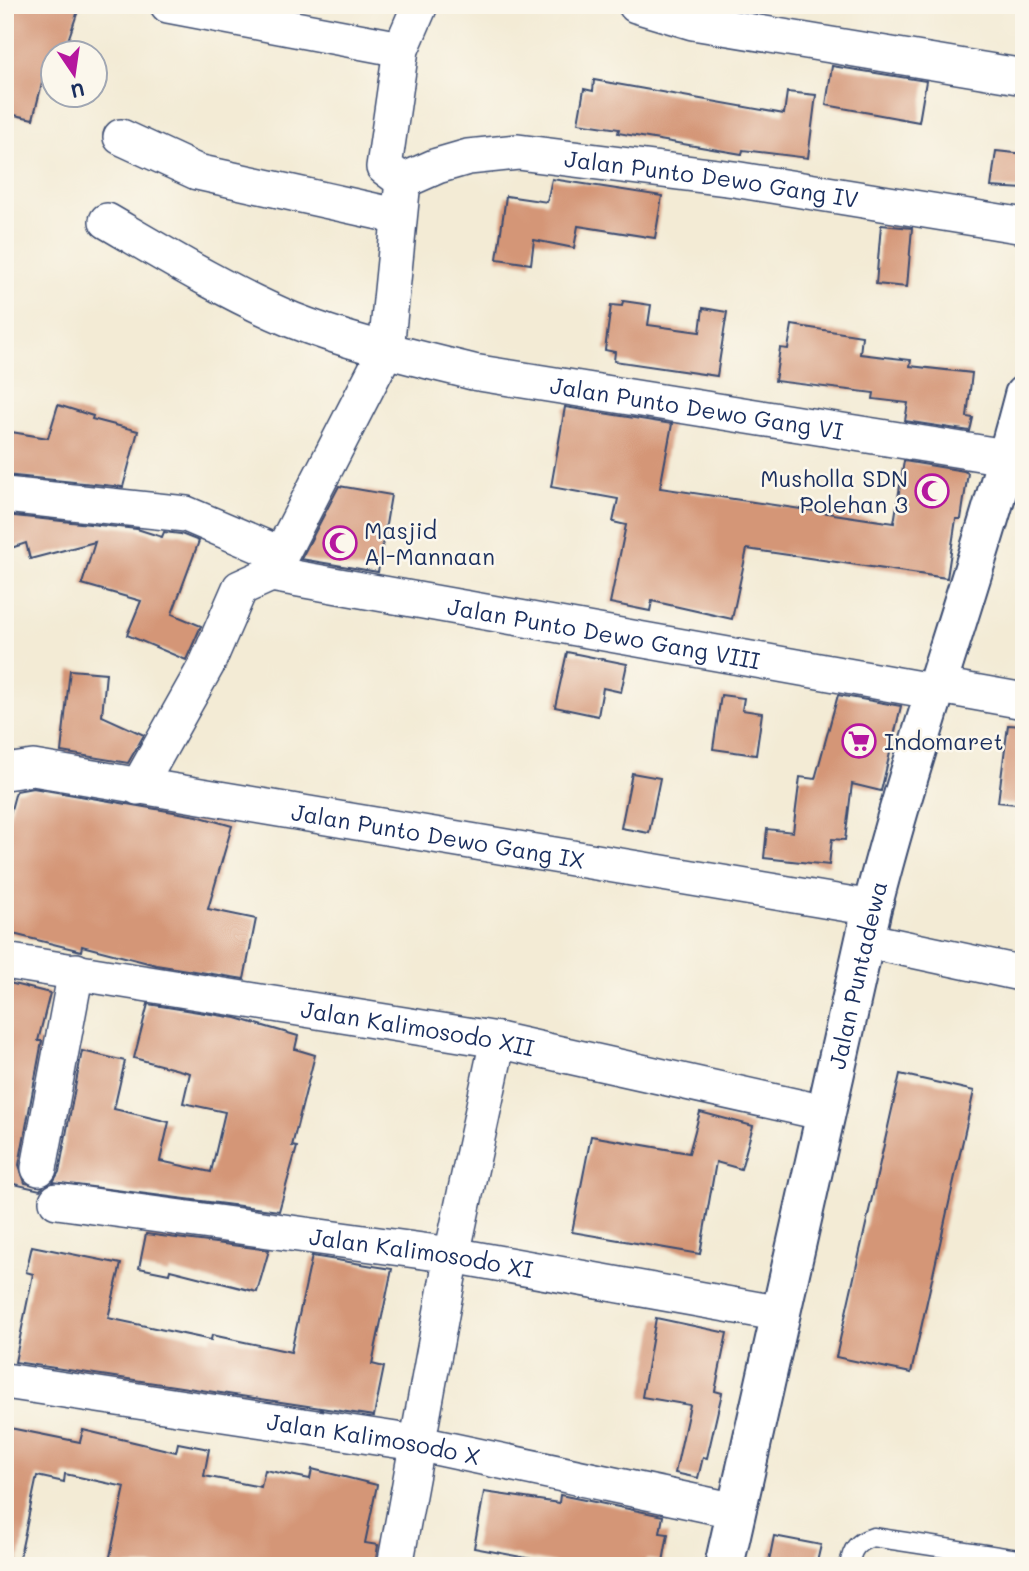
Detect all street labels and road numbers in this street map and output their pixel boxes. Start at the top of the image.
street label: Jalan Punto Dewo Gang IV [563,143,861,214]
street label: Jalan Punto Dewo Gang VI [548,370,845,446]
street label: Jalan Punto Dewo Gang VIII [445,591,762,675]
street label: Jalan Punto Dewo Gang IX [289,796,587,875]
street label: Jalan Puntadewa [821,877,893,1072]
street label: Jalan Kalimosodo XII [299,994,537,1063]
street label: Jalan Kalimosodo XI [308,1221,536,1284]
street label: Jalan Kalimosodo X [265,1406,483,1471]

